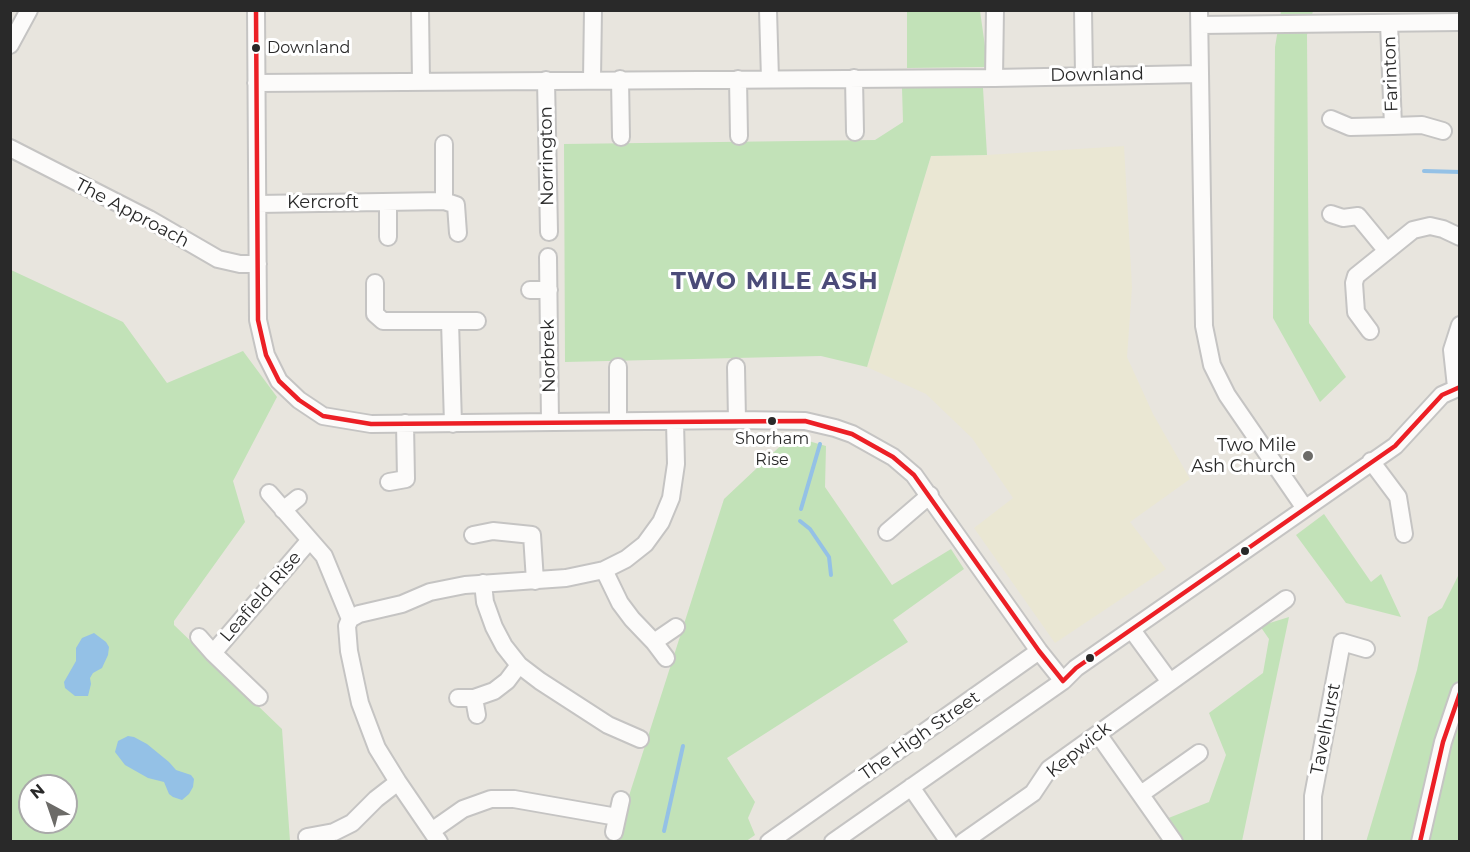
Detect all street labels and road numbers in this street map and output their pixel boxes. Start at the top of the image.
street label: Farinton [1379,36,1403,112]
street label: Downland [1050,63,1144,87]
street label: Norrington [535,106,559,206]
street label: The Approach [71,174,193,252]
street label: Kercroft [287,192,359,214]
street label: Norbrek [538,319,560,393]
street label: Leafield Rise [216,547,306,647]
street label: Tavelhurst [1307,681,1345,777]
street label: The High Street [856,687,984,785]
street label: Kepwick [1042,718,1116,782]

